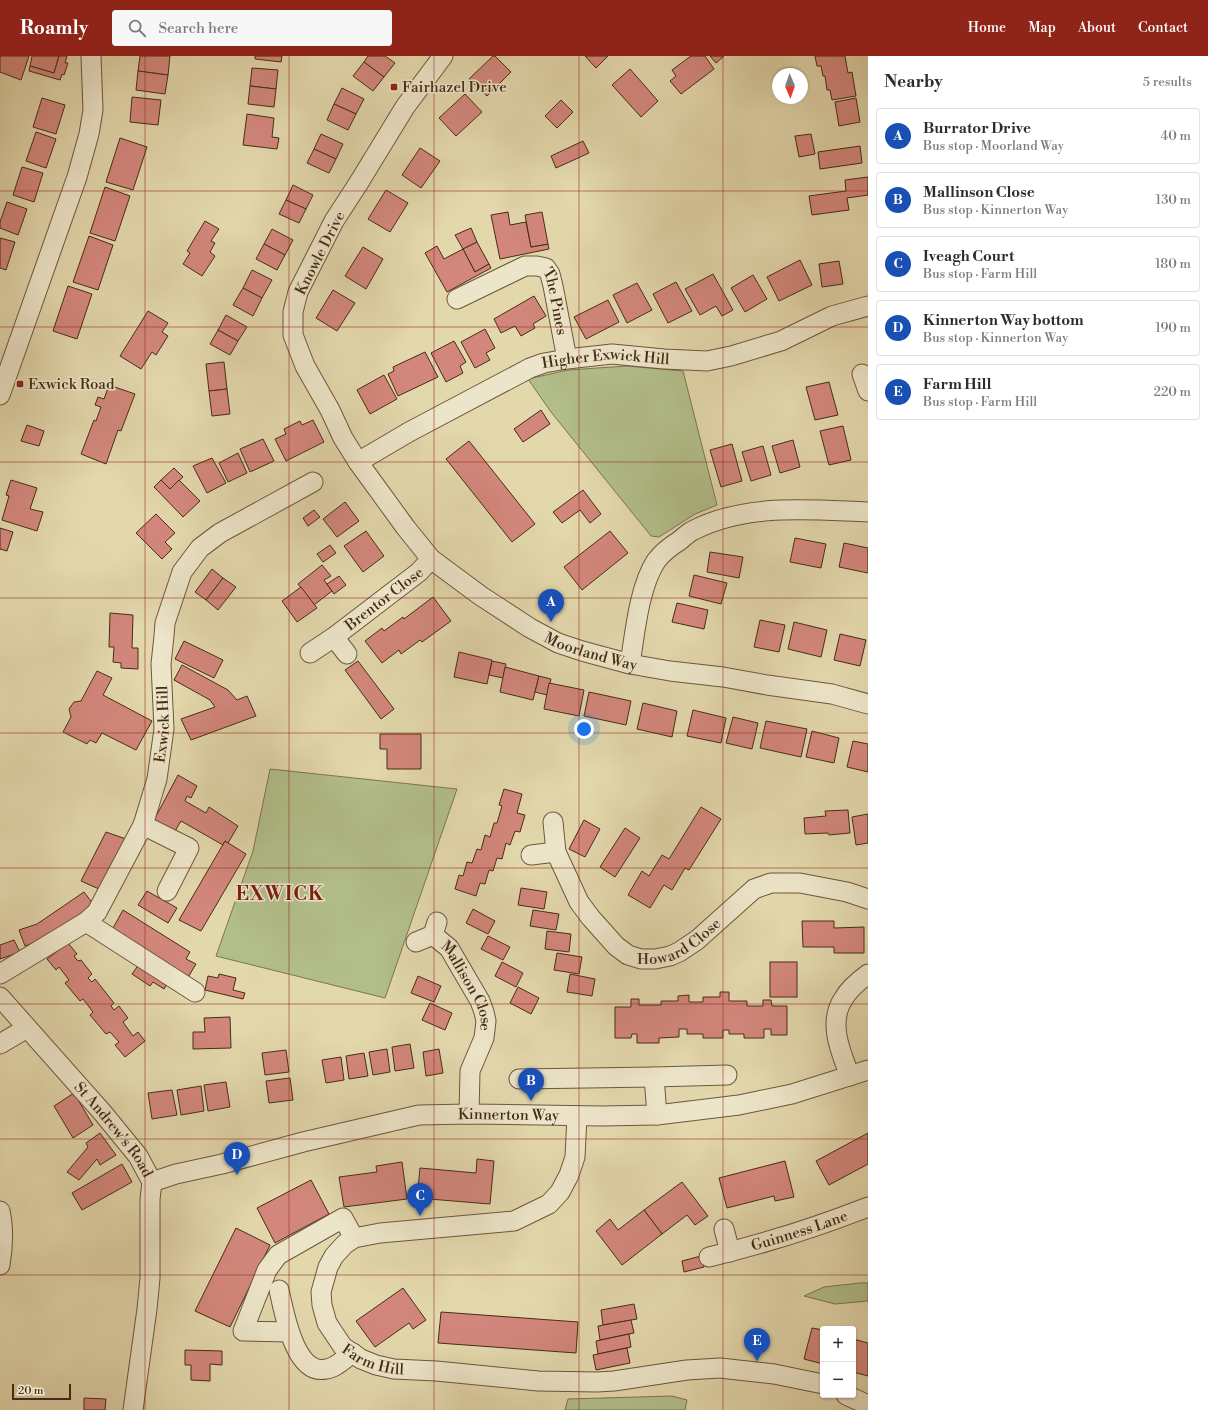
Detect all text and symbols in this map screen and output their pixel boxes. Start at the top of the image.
search box [112,10,392,46]
text: Roamly [20,16,88,40]
icon: search [126,17,148,39]
text: Search here [158,19,238,38]
text: Home [968,19,1006,37]
text: Map [1028,19,1056,37]
text: About [1078,19,1116,37]
text: Contact [1138,19,1188,37]
north arrow [772,68,808,104]
text: Nearby [884,71,943,93]
text: 5 results [1143,74,1192,90]
place label: Fairhazel Drive [402,78,507,97]
marker: Fairhazel Drive [389,82,399,92]
text: Burrator Drive [923,119,1031,138]
text: A [893,128,903,144]
text: 40 m [1161,128,1191,144]
text: Bus stop · Moorland Way [923,138,1064,154]
text: Mallinson Close [923,183,1035,202]
text: B [893,192,903,208]
text: 130 m [1156,192,1191,208]
text: Bus stop · Kinnerton Way [923,202,1068,218]
street label: Knowle Drive [291,208,350,298]
text: Iveagh Court [923,247,1014,266]
text: C [893,256,903,272]
text: 180 m [1155,256,1191,272]
street label: The Pines [538,264,571,337]
text: Bus stop · Farm Hill [923,266,1037,282]
text: Kinnerton Way bottom [923,311,1084,330]
text: D [893,320,903,336]
text: 190 m [1155,320,1191,336]
text: Bus stop · Kinnerton Way [923,330,1068,346]
street label: Higher Exwick Hill [540,345,670,373]
place label: Exwick Road [28,375,115,394]
text: Farm Hill [923,375,991,394]
marker: Exwick Road [15,379,25,389]
text: E [893,384,903,400]
text: 220 m [1153,384,1191,400]
text: Bus stop · Farm Hill [923,394,1037,410]
street label: Brentor Close [341,563,428,636]
pin: A [538,589,564,622]
street label: Moorland Way [541,628,639,675]
street label: Exwick Hill [150,685,174,764]
your location [574,719,594,739]
district label: EXWICK [236,882,324,906]
street label: Howard Close [637,914,725,969]
street label: Mallison Close [437,937,495,1032]
pin: B [518,1068,544,1101]
street label: St Andrew's Road [70,1078,157,1181]
street label: Kinnerton Way [458,1105,560,1125]
pin: D [224,1142,250,1175]
pin: C [407,1183,433,1216]
street label: Guinness Lane [749,1207,850,1256]
map controls [820,1326,856,1398]
button: + [820,1326,856,1362]
pin: E [744,1328,770,1361]
street label: Farm Hill [338,1340,405,1379]
button: − [820,1362,856,1398]
scale bar [12,1382,71,1401]
text: 20 m [18,1384,43,1398]

